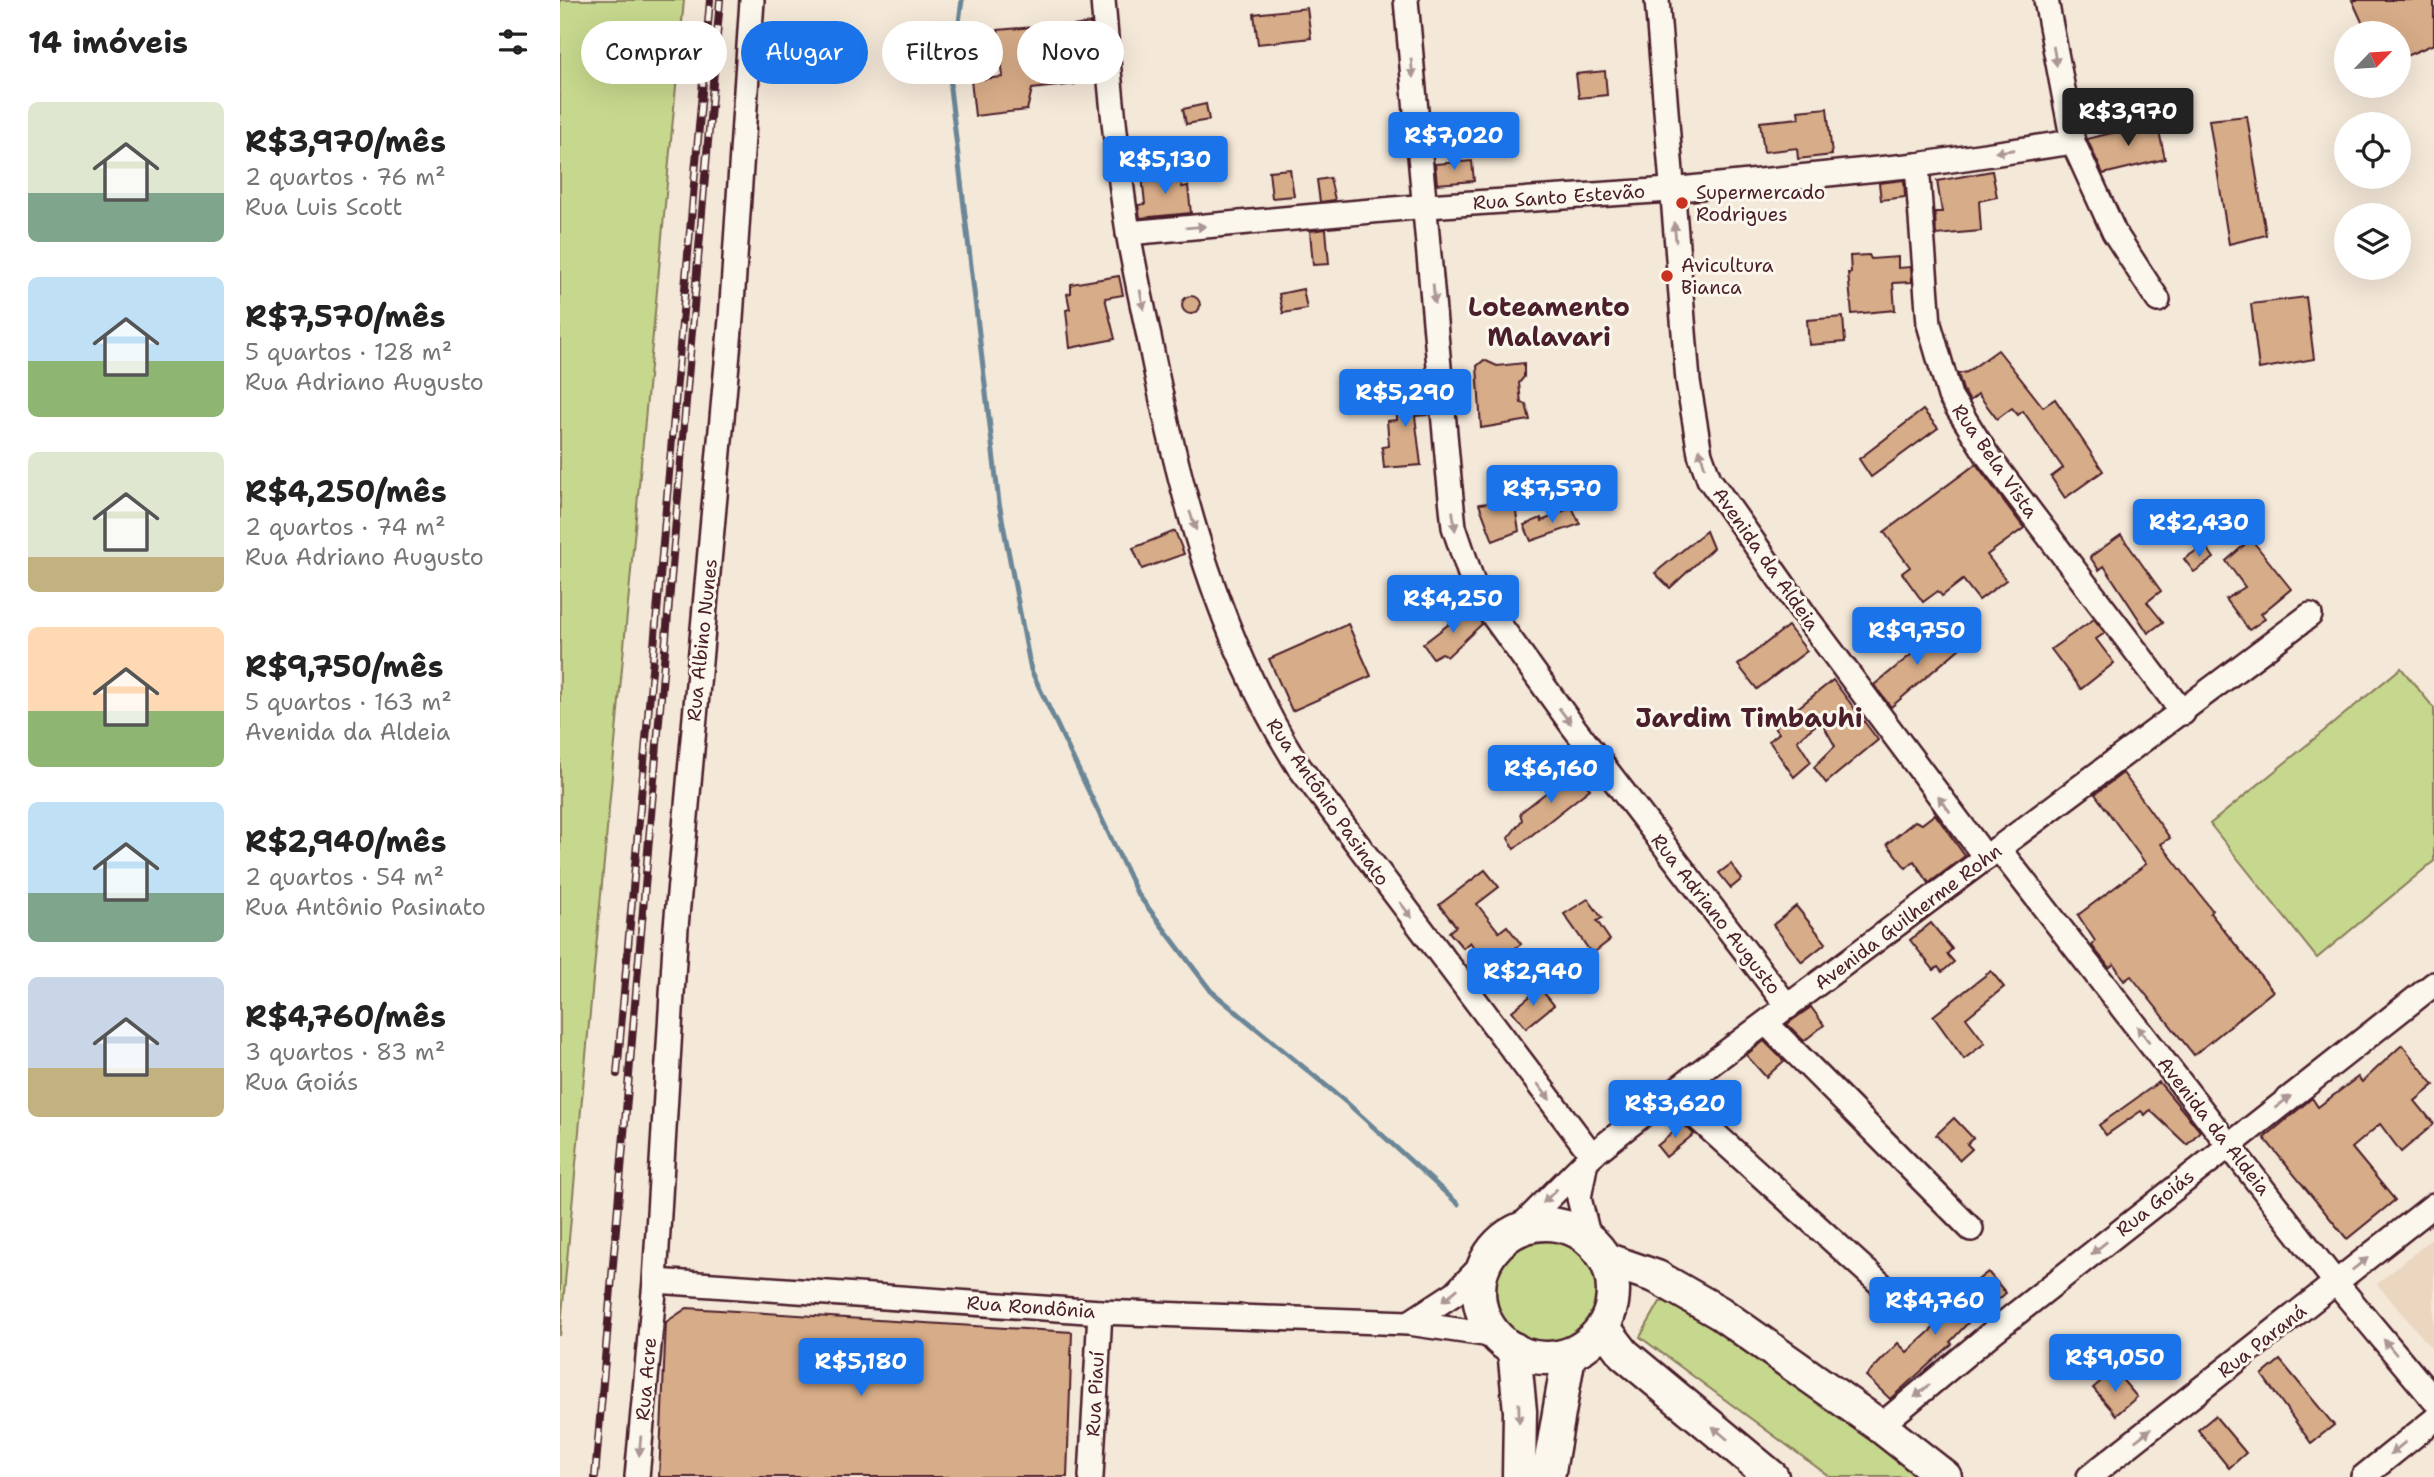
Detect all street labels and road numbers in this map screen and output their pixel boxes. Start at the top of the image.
street label: Rua Santo Estevão [1472,179,1646,215]
street label: Rua Bela Vista [1946,399,2044,523]
street label: Avenida da Aldeia [1707,482,1825,636]
street label: Rua Albino Nunes [681,557,723,723]
street label: Rua Antônio Pasinato [1261,713,1395,891]
street label: Rua Adriano Augusto [1645,829,1787,999]
street label: Avenida Guilherme Rohn [1809,838,2007,996]
street label: Avenida da Aldeia [2152,1051,2276,1201]
street label: Rua Goiás [2111,1164,2199,1242]
street label: Rua Rondônia [966,1290,1096,1324]
street label: Rua Paraná [2212,1298,2312,1384]
street label: Rua Acre [630,1336,662,1422]
street label: Rua Piauí [1080,1350,1110,1437]

